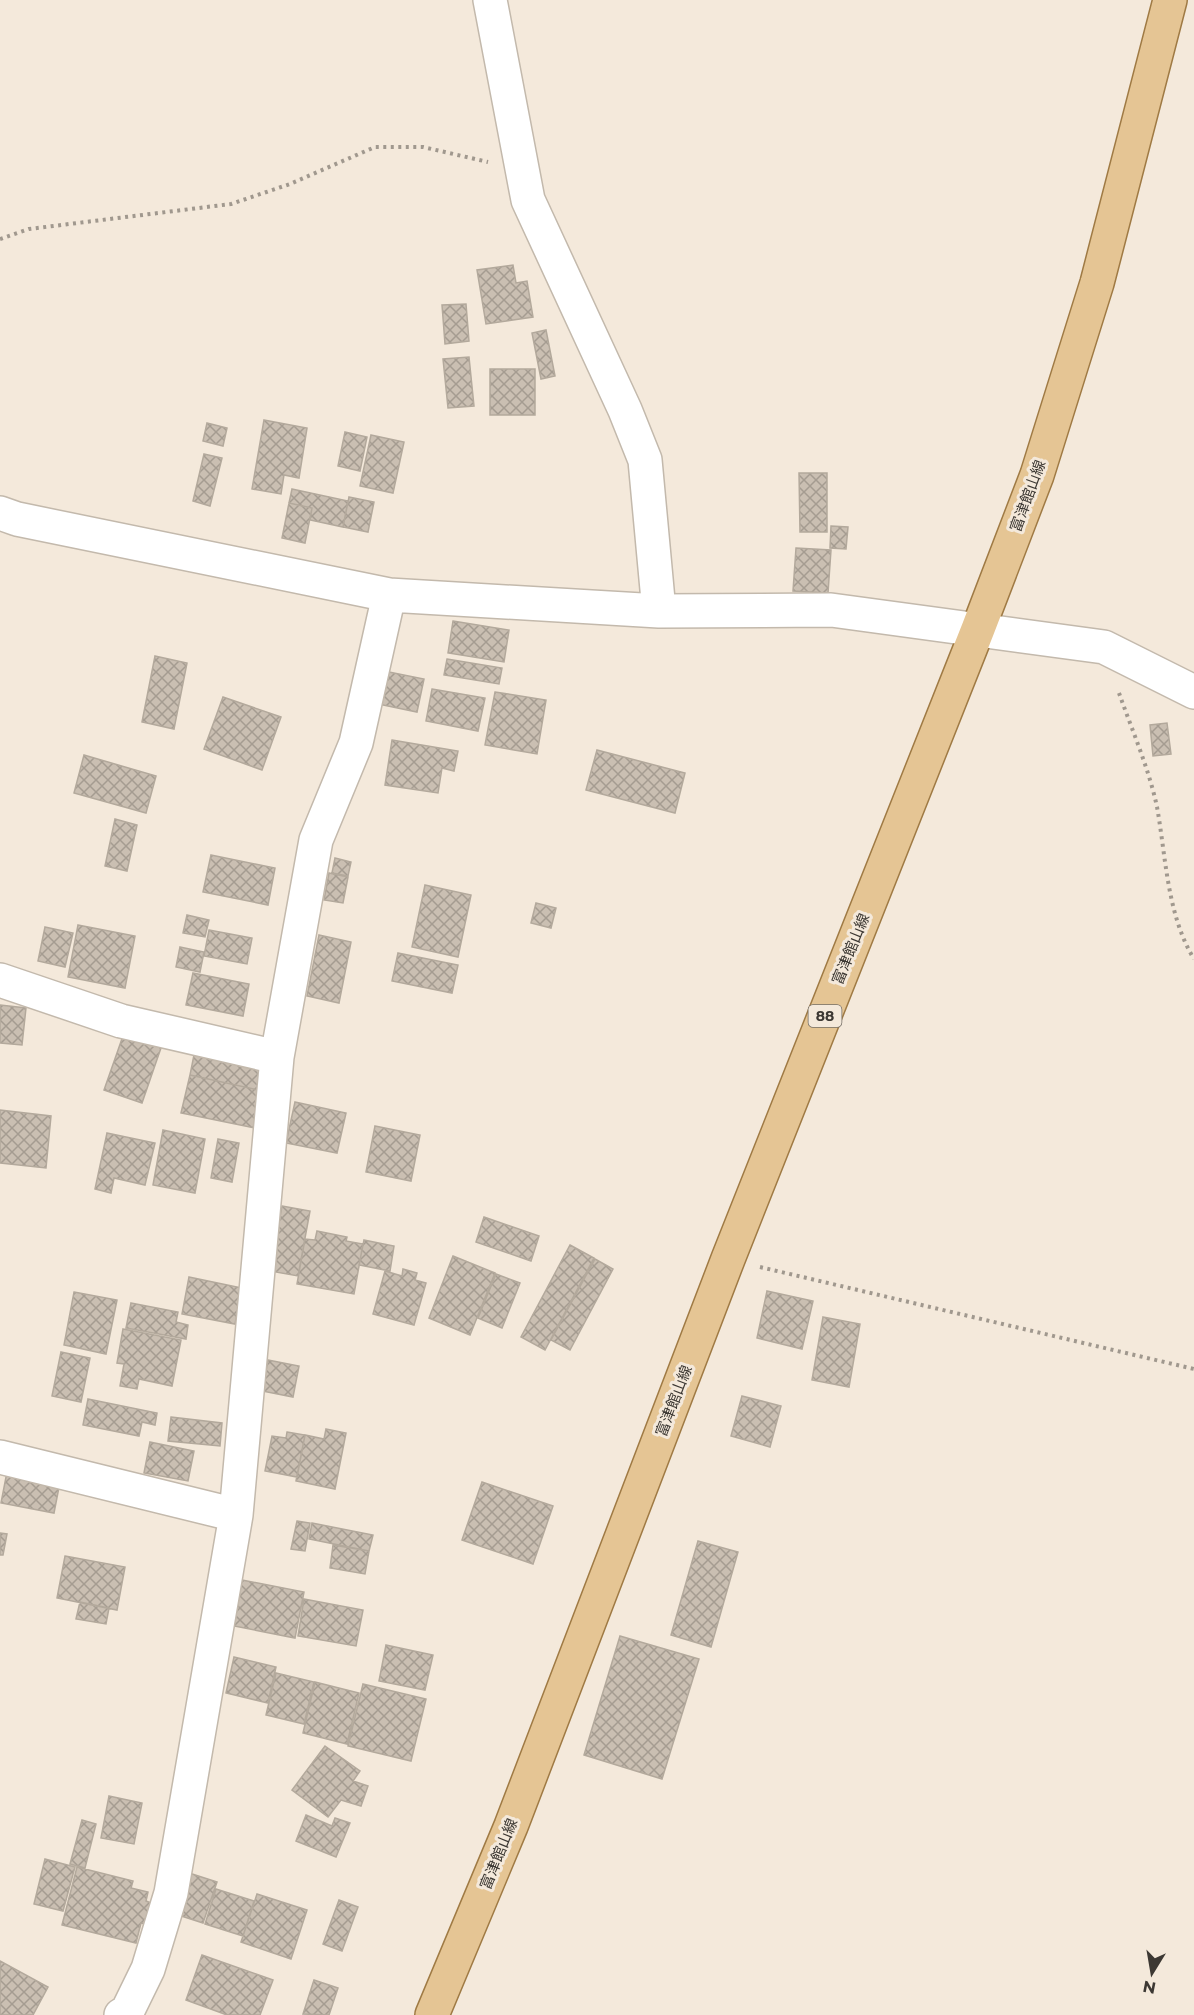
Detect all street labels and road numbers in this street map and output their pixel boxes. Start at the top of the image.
street label: 富津館山線 [1006,457,1049,534]
street label: 富津館山線 [828,910,873,987]
road number: 88 [808,1005,842,1027]
street label: 富津館山線 [651,1362,696,1439]
street label: 富津館山線 [476,1815,521,1892]

